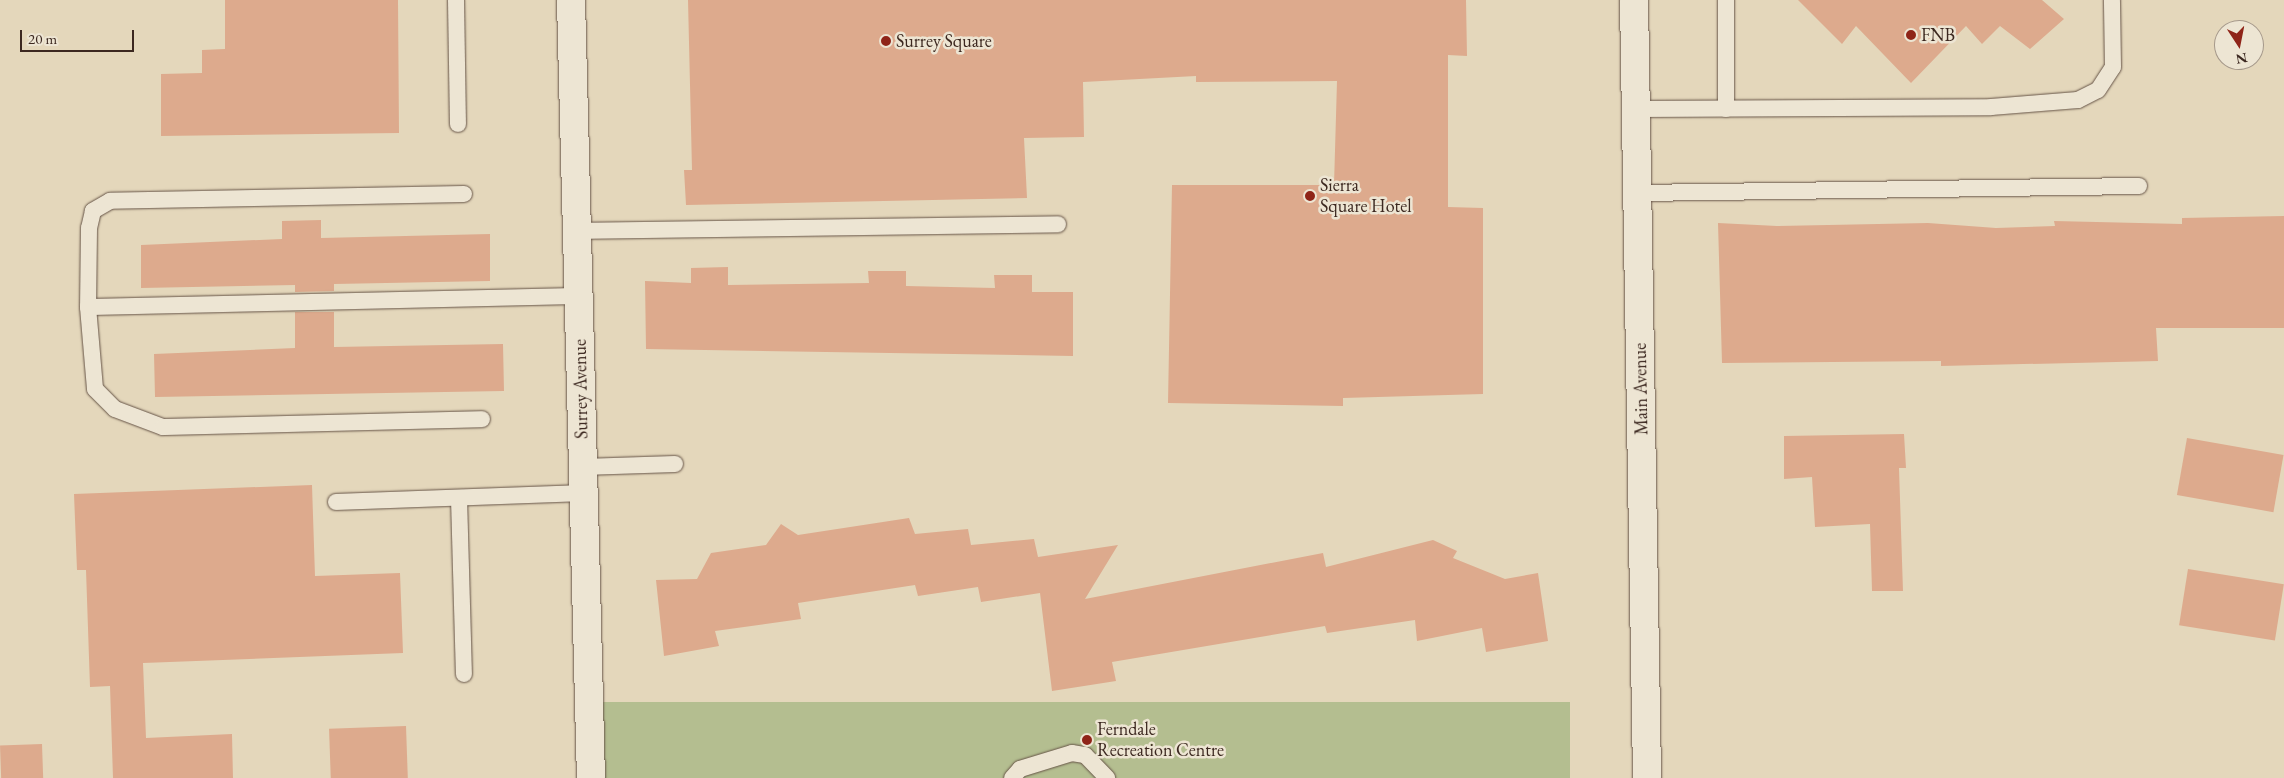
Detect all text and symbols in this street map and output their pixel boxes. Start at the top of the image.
scale bar [22,20,136,52]
north arrow [2214,20,2264,70]
place label: FNB [1921,24,1955,46]
text: 20 m [28,29,57,48]
marker: FNB [1905,29,1917,41]
place label: Surrey Square [896,30,992,52]
marker: Surrey Square [880,35,892,47]
text: N [2234,49,2249,69]
place label: Sierra Square Hotel [1320,175,1412,218]
marker: Sierra Square Hotel [1304,190,1316,202]
street label: Surrey Avenue [569,339,593,439]
street label: Main Avenue [1629,343,1653,435]
place label: Ferndale Recreation Centre [1097,719,1224,762]
marker: Ferndale Recreation Centre [1081,734,1093,746]

